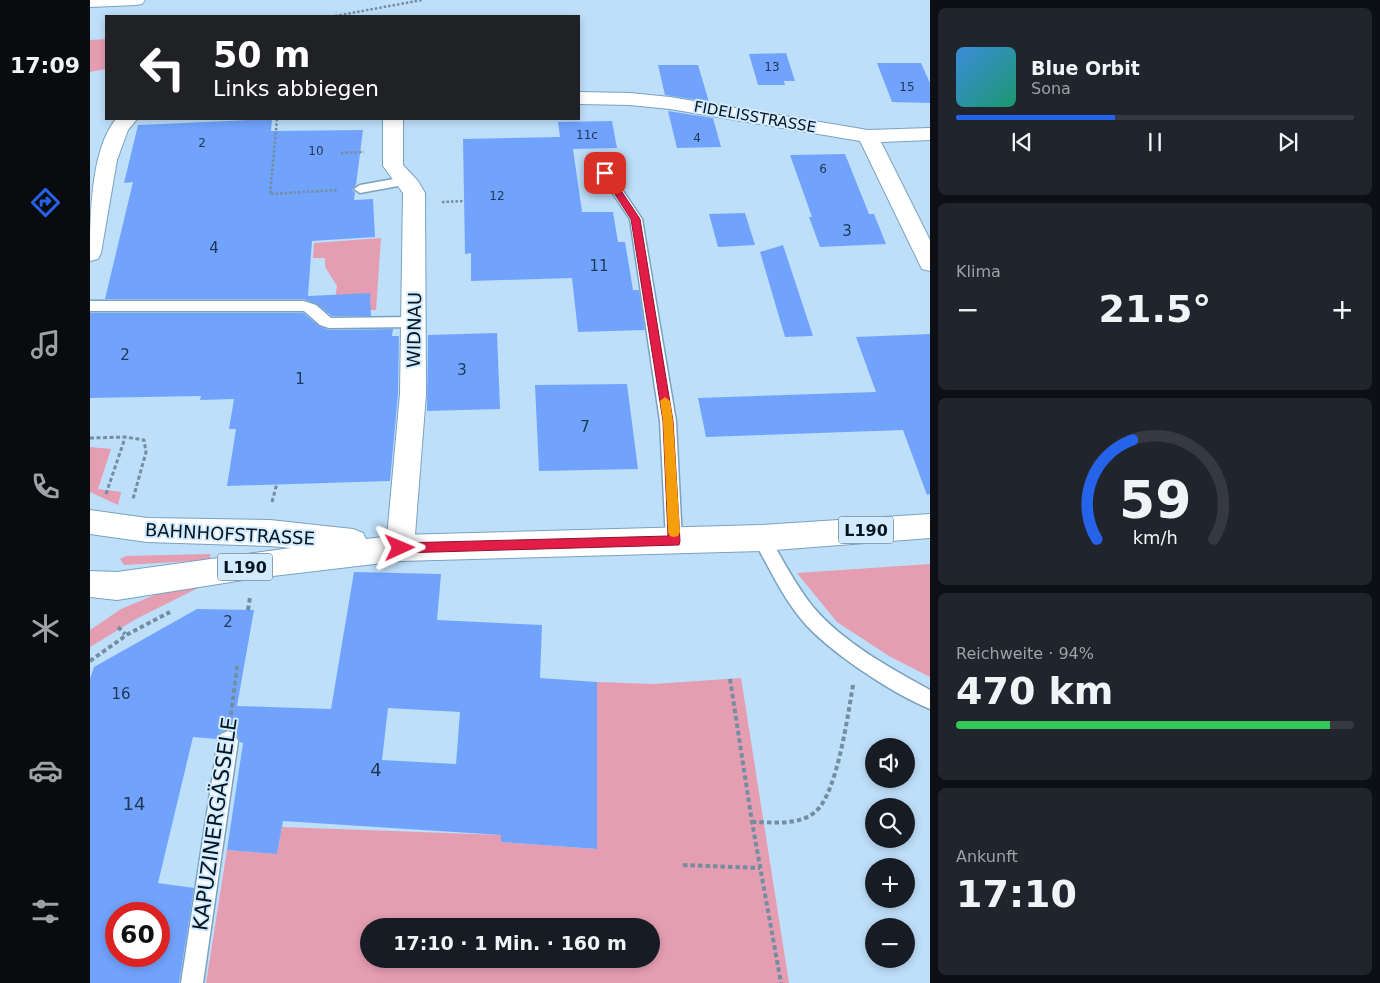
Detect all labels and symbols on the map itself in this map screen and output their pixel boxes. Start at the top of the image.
house number: 13 [764,60,780,74]
house number: 15 [899,80,915,94]
street label: FIDELISSTRASSE [693,97,817,137]
house number: 11c [576,128,598,142]
house number: 4 [693,131,701,145]
house number: 2 [198,136,206,150]
house number: 10 [308,144,324,158]
pin [584,152,626,194]
house number: 6 [819,162,827,176]
house number: 12 [489,189,505,203]
house number: 3 [842,222,852,240]
house number: 4 [209,239,219,257]
house number: 11 [589,257,609,275]
street label: WIDNAU [403,292,425,368]
house number: 2 [120,346,130,364]
house number: 3 [457,361,467,379]
house number: 1 [295,370,305,388]
house number: 7 [580,418,590,436]
road number: L190 [838,516,894,544]
street label: BAHNHOFSTRASSE [144,519,316,549]
position arrow [373,521,425,573]
road number: L190 [218,554,272,580]
house number: 2 [223,613,233,631]
house number: 16 [111,685,131,703]
street label: KAPUZINERGÄSSELE [187,716,242,932]
house number: 4 [370,759,382,780]
house number: 14 [123,793,145,814]
speed limit sign: 60 [105,902,170,967]

